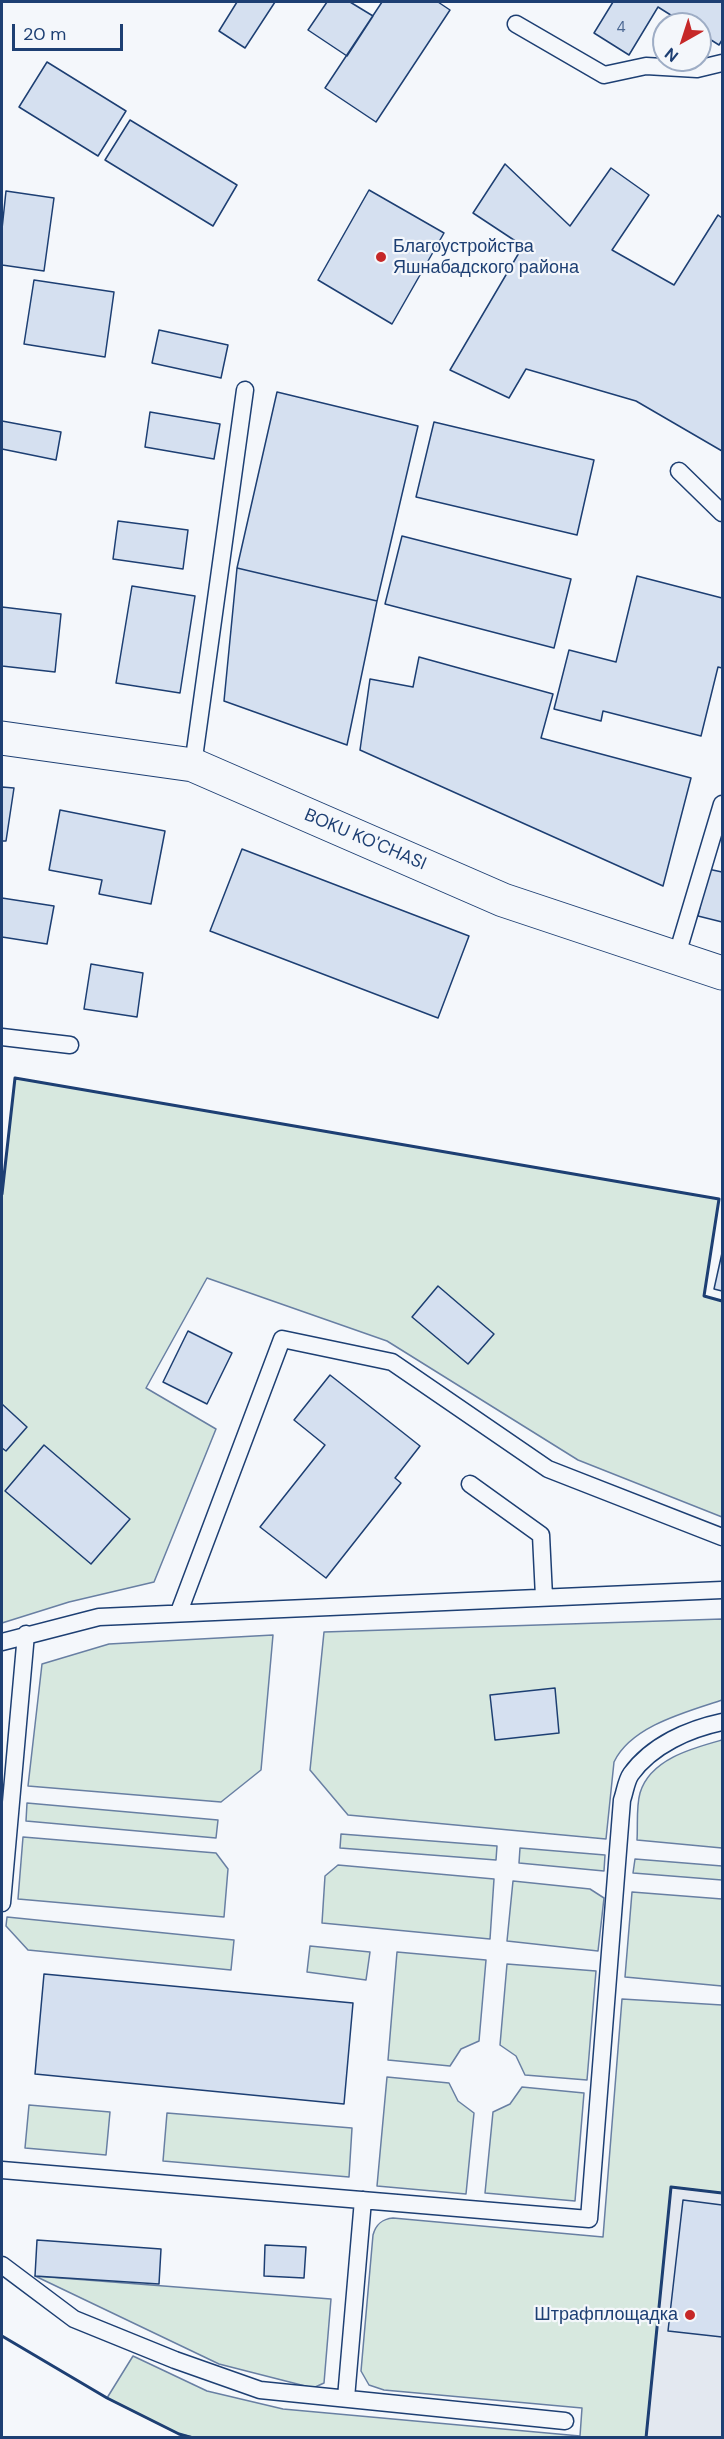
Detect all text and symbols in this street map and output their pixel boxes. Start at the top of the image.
scale bar [15,12,126,50]
north arrow [652,12,712,72]
house number: 4 [616,19,626,37]
text: 20 m [23,22,66,46]
text: N [660,43,683,67]
place label: Благоустройства Яшнабадского района [393,236,579,278]
marker: Благоустройства Яшнабадского района [374,250,388,264]
street label: BOKU KO'CHASI [301,805,429,875]
place label: Штрафплощадка [534,2304,678,2326]
marker: Штрафплощадка [683,2308,697,2322]

